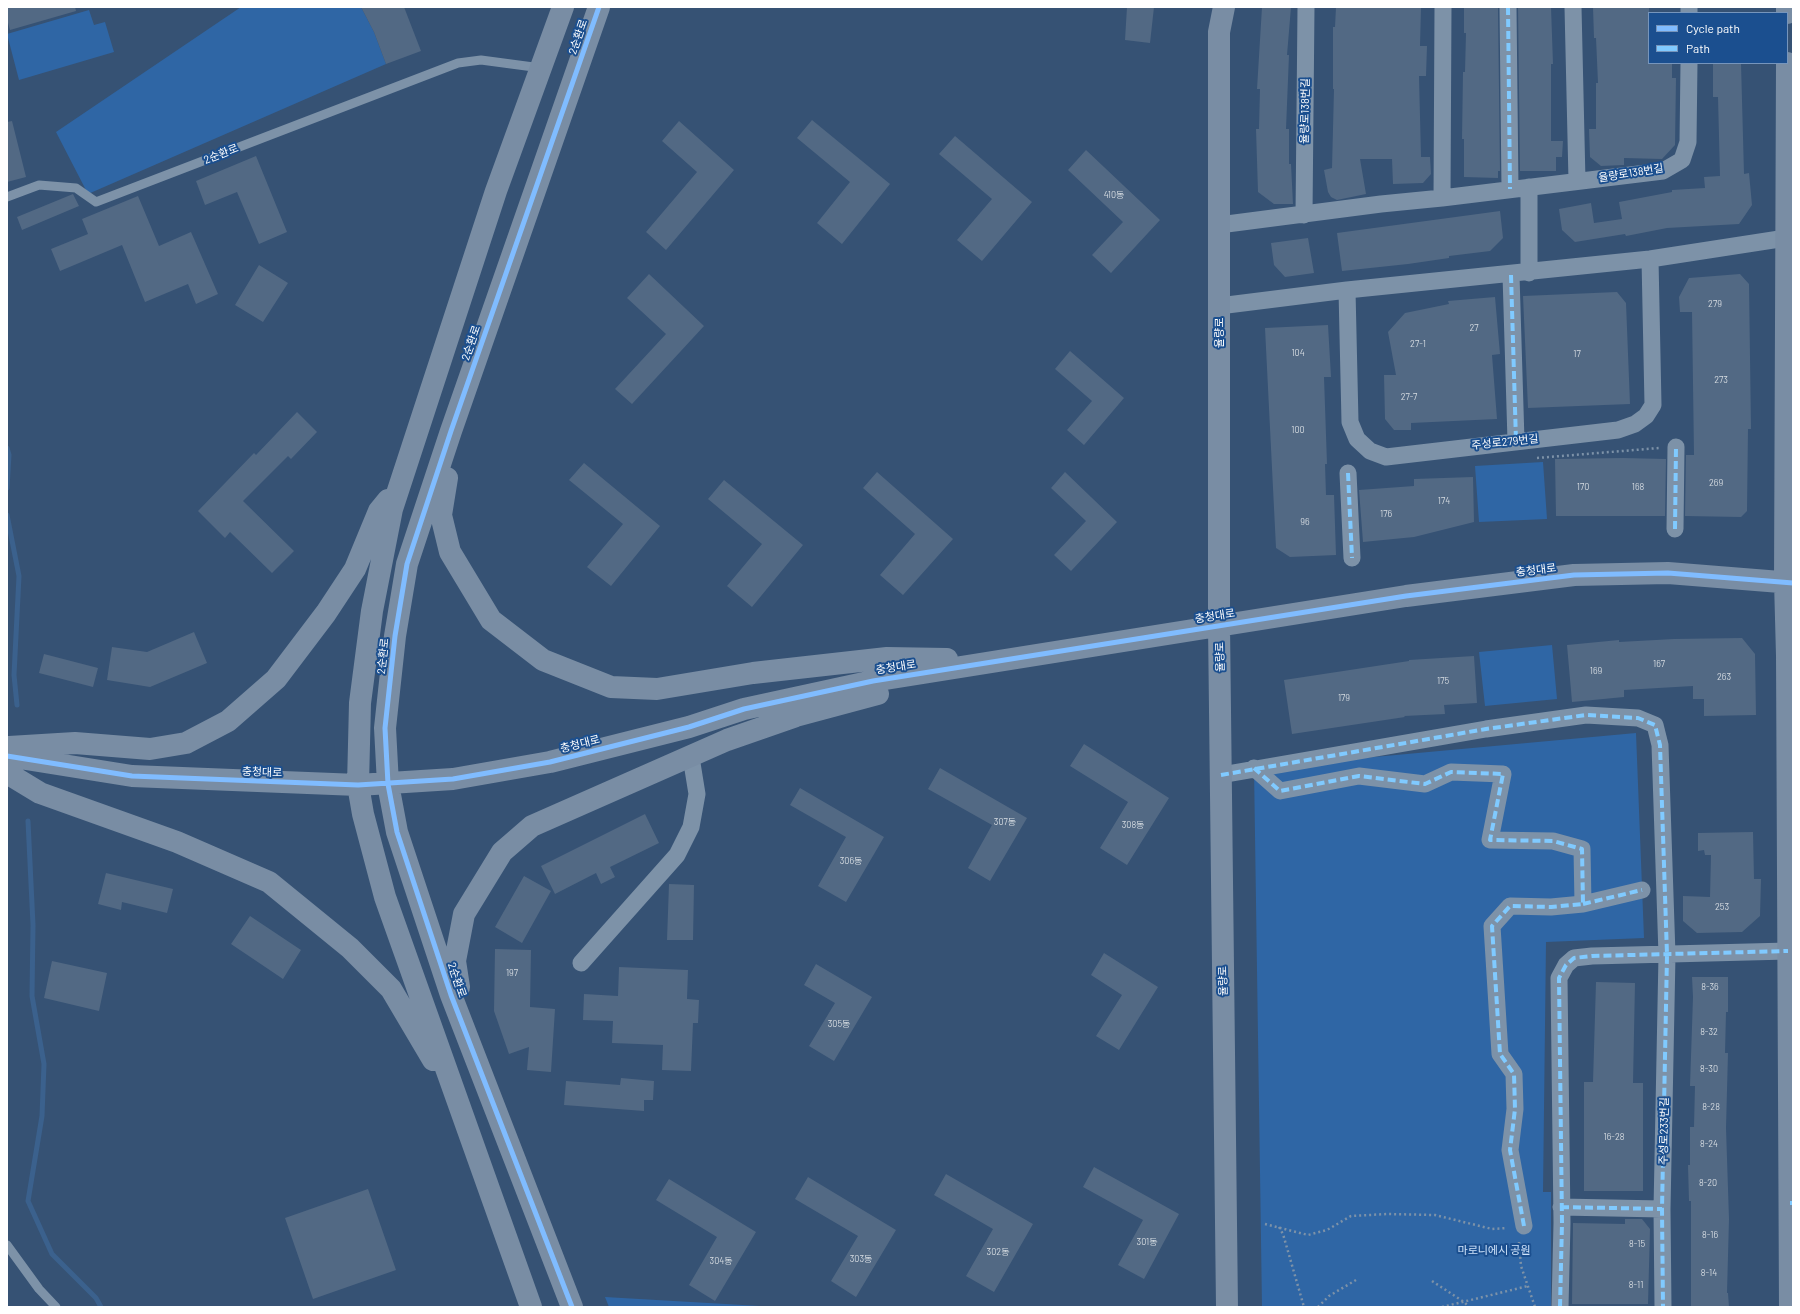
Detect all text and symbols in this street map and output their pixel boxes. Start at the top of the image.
legend [1648,12,1788,64]
street label: 2순환로 [566,18,590,56]
text: Cycle path [1686,21,1740,35]
text: Path [1686,41,1710,55]
street label: 율량로138번길 [1298,78,1312,144]
street label: 2순환로 [202,141,240,167]
street label: 율량로138번길 [1597,161,1665,185]
house number: 410동 [1104,190,1124,200]
house number: 279 [1708,299,1722,309]
street label: 율량로 [1212,318,1226,348]
house number: 27 [1469,323,1479,333]
street label: 2순환로 [459,324,483,362]
house number: 27-1 [1410,339,1426,349]
house number: 104 [1291,348,1305,358]
house number: 17 [1573,349,1581,359]
house number: 273 [1714,375,1728,385]
house number: 27-7 [1401,392,1417,402]
house number: 100 [1291,425,1305,435]
street label: 주성로279번길 [1471,432,1539,452]
house number: 269 [1709,478,1723,488]
house number: 170 [1577,482,1589,492]
house number: 168 [1632,482,1644,492]
house number: 174 [1438,496,1450,506]
house number: 176 [1380,509,1392,519]
house number: 96 [1300,517,1310,527]
street label: 충청대로 [1515,561,1557,579]
street label: 충청대로 [1194,606,1236,626]
street label: 2순환로 [375,637,391,675]
street label: 율량로 [1213,642,1227,672]
street label: 충청대로 [875,657,917,677]
house number: 167 [1653,659,1665,669]
house number: 169 [1590,666,1602,676]
house number: 263 [1717,672,1731,682]
house number: 175 [1437,676,1449,686]
house number: 179 [1338,693,1350,703]
street label: 충청대로 [559,733,601,755]
street label: 충청대로 [242,765,282,779]
house number: 307동 [994,817,1016,827]
house number: 308동 [1122,820,1144,830]
house number: 306동 [840,856,862,866]
house number: 253 [1715,902,1729,912]
street label: 2순환로 [445,961,469,999]
street label: 율량로 [1216,966,1230,996]
house number: 197 [506,968,518,978]
house number: 8-36 [1701,982,1719,992]
house number: 305동 [828,1019,850,1029]
house number: 8-32 [1700,1027,1718,1037]
house number: 8-30 [1700,1064,1718,1074]
street label: 주성로233번길 [1657,1097,1671,1165]
house number: 8-28 [1702,1102,1720,1112]
house number: 16-28 [1604,1132,1624,1142]
house number: 8-24 [1700,1139,1718,1149]
house number: 8-20 [1699,1178,1717,1188]
house number: 8-16 [1702,1230,1718,1240]
house number: 301동 [1137,1237,1157,1247]
house number: 8-15 [1629,1239,1645,1249]
park label: 마로니에시 공원 [1457,1243,1531,1257]
house number: 302동 [987,1247,1009,1257]
house number: 303동 [850,1254,872,1264]
house number: 304동 [710,1256,732,1266]
house number: 8-14 [1701,1268,1717,1278]
house number: 8-11 [1629,1280,1643,1290]

